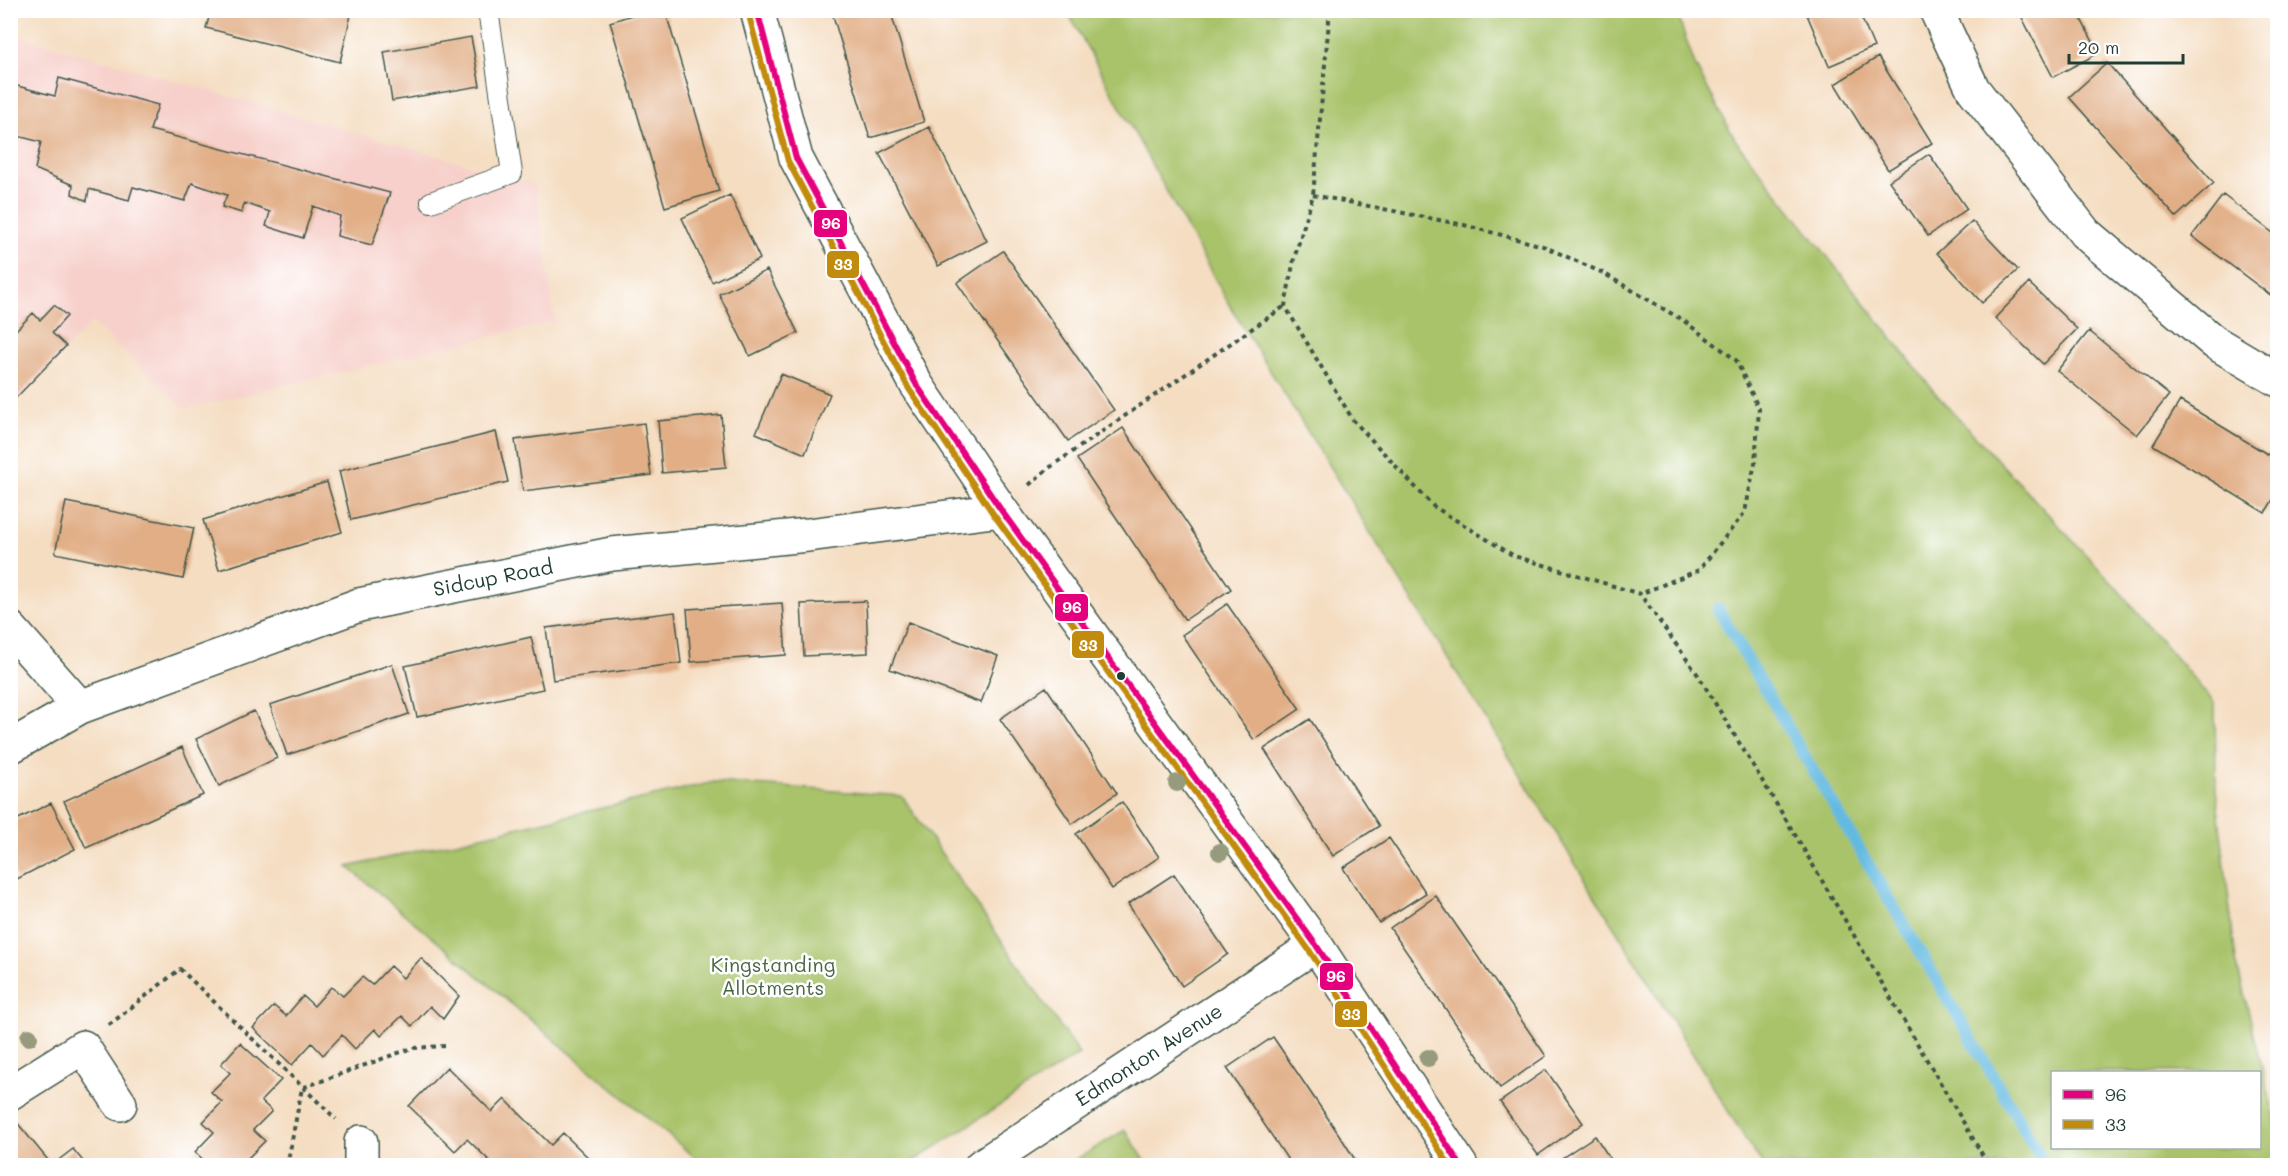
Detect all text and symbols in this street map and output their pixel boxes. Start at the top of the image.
scale bar [2069,27,2183,65]
text: 20 m [2078,35,2119,59]
line badge: 96 [813,209,848,238]
text: 96 [821,212,841,233]
line badge: 33 [826,250,860,279]
text: 33 [833,253,853,274]
street label: Sidcup Road [431,553,555,601]
line badge: 96 [1054,593,1089,622]
text: 96 [1062,596,1082,617]
line badge: 33 [1071,630,1105,659]
text: 33 [1078,634,1098,655]
unlabelled marker [1115,670,1127,682]
park label: Kingstanding Allotments [711,951,835,1000]
line badge: 96 [1319,962,1354,991]
text: 96 [1326,965,1346,986]
street label: Edmonton Avenue [1070,997,1227,1111]
line badge: 33 [1334,1000,1368,1028]
text: 33 [1341,1003,1361,1024]
legend [2051,1071,2261,1149]
text: 96 [2105,1082,2127,1106]
text: 33 [2105,1112,2126,1136]

